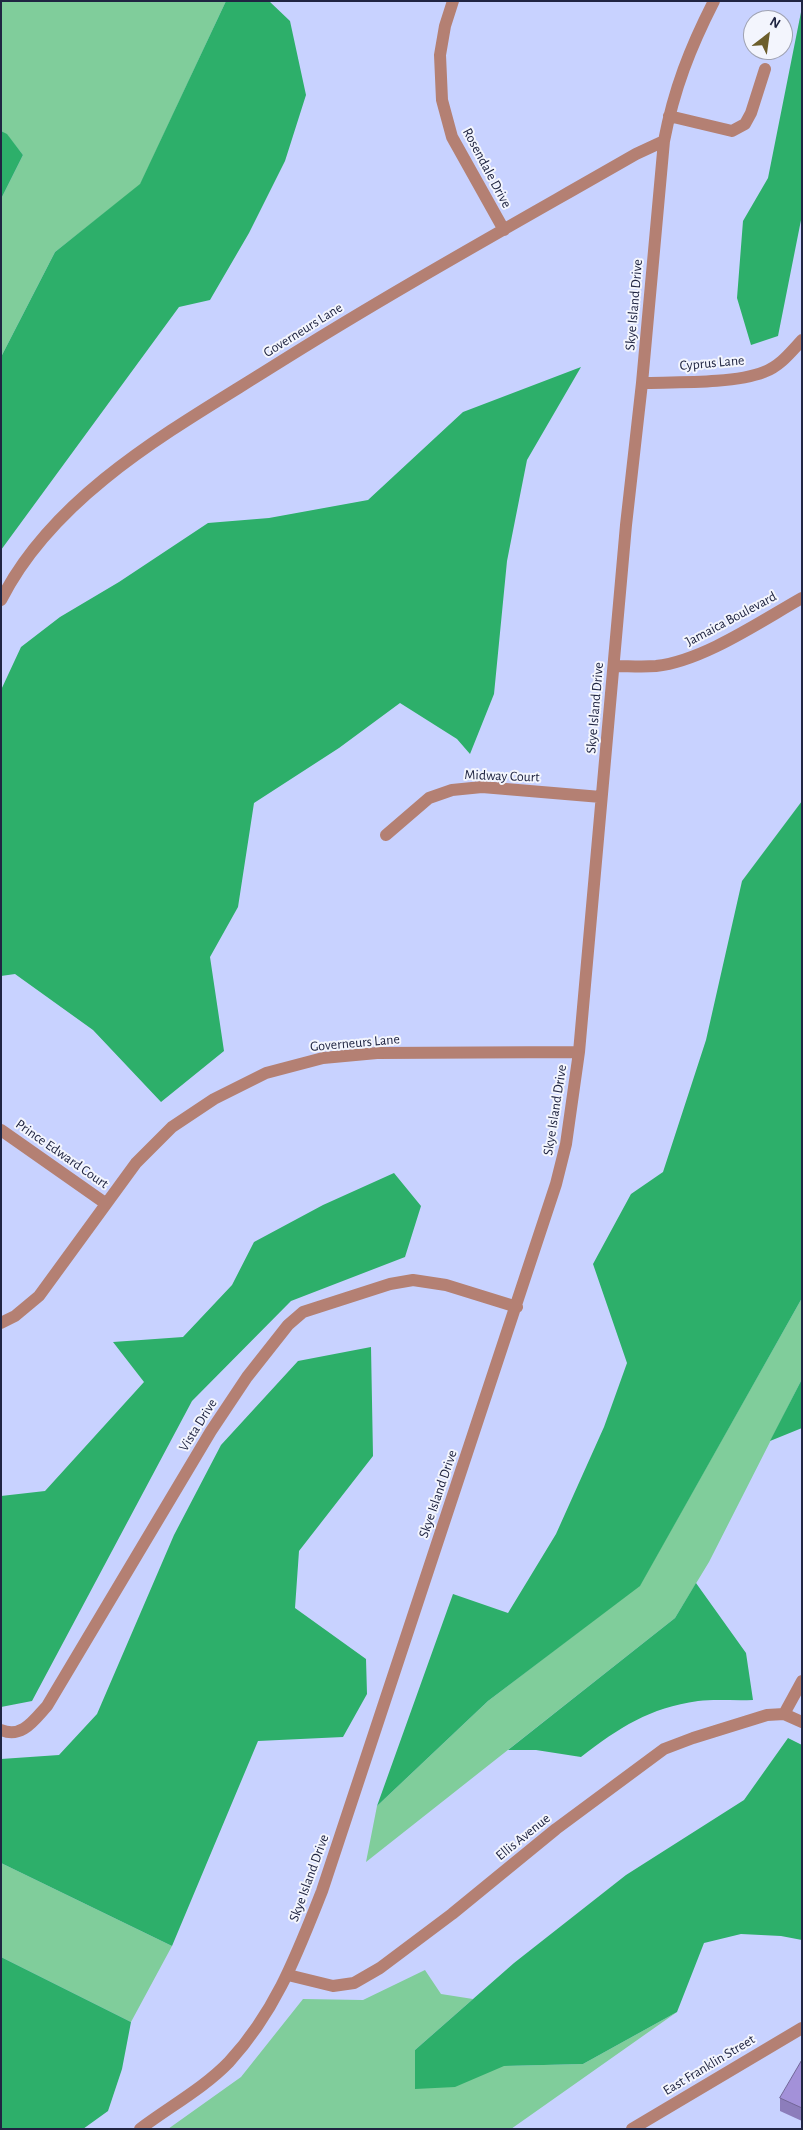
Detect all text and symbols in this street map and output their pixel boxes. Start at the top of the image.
north arrow [743,10,793,60]
text: N [767,14,783,31]
street label: Rosendale Drive [459,125,515,211]
street label: Skye Island Drive [622,259,646,351]
street label: Governeurs Lane [260,299,346,361]
street label: Cyprus Lane [679,352,745,374]
street label: Jamaica Boulevard [683,588,779,650]
street label: Skye Island Drive [583,662,607,754]
street label: Midway Court [464,766,540,786]
street label: Governeurs Lane [309,1031,401,1055]
street label: Skye Island Drive [540,1063,570,1157]
street label: Prince Edward Court [12,1116,112,1192]
street label: Vista Drive [175,1396,221,1454]
street label: Skye Island Drive [415,1448,461,1540]
street label: Ellis Avenue [492,1810,554,1864]
street label: Skye Island Drive [285,1832,333,1924]
street label: East Franklin Street [660,2031,758,2099]

